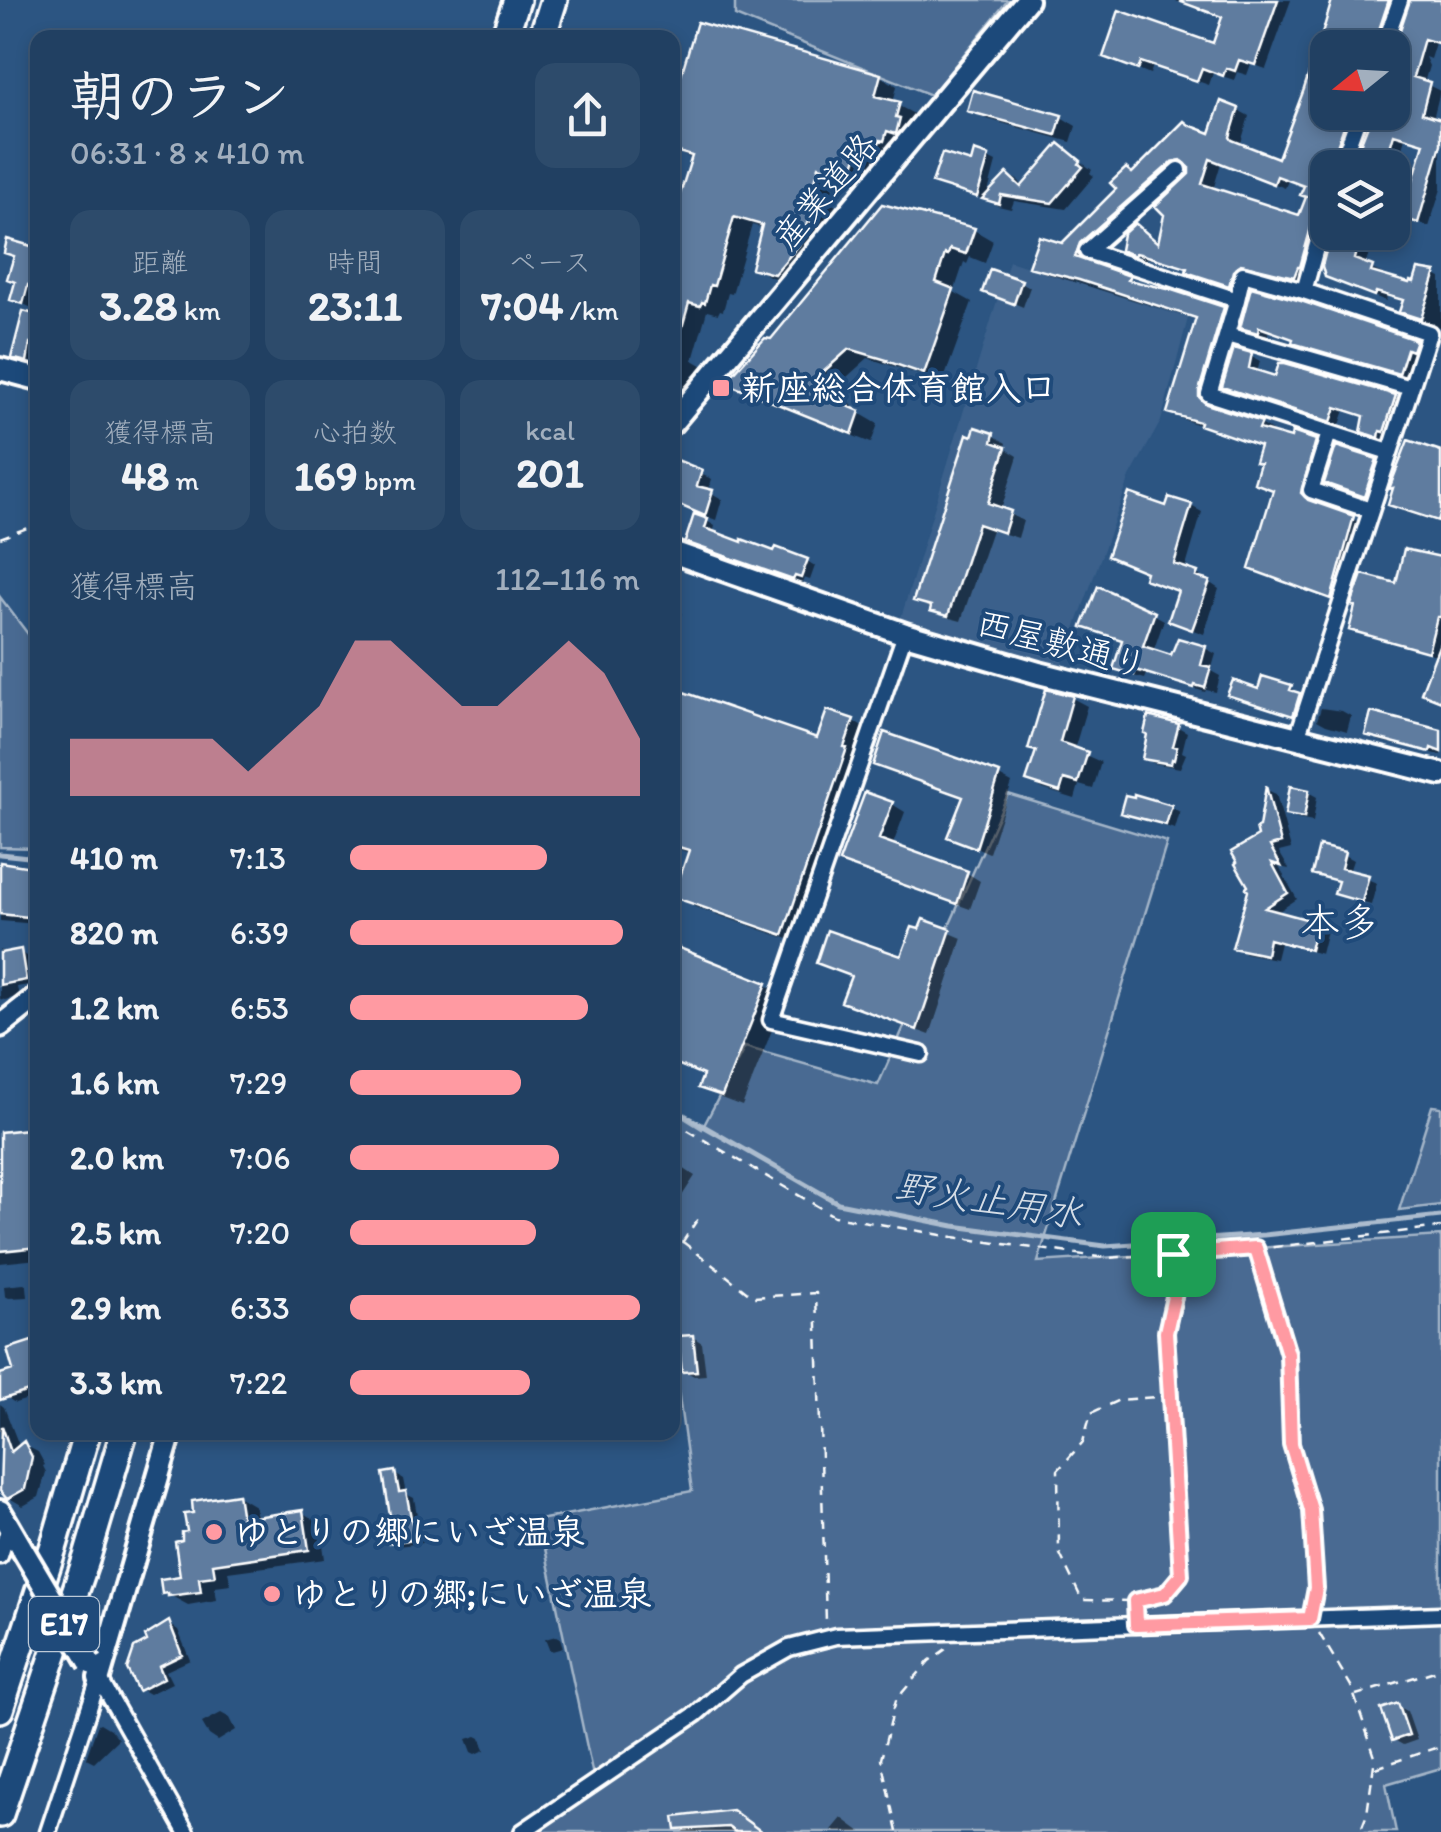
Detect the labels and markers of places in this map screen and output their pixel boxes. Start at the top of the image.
place label: 新座総合体育館入口 [741,367,1056,409]
marker: 新座総合体育館入口 [710,377,732,399]
pin [1131,1212,1216,1297]
place label: ゆとりの郷にいざ温泉 [234,1511,585,1553]
marker: ゆとりの郷にいざ温泉 [203,1521,225,1543]
place label: ゆとりの郷;にいざ温泉 [292,1573,652,1615]
marker: ゆとりの郷;にいざ温泉 [261,1583,283,1605]

